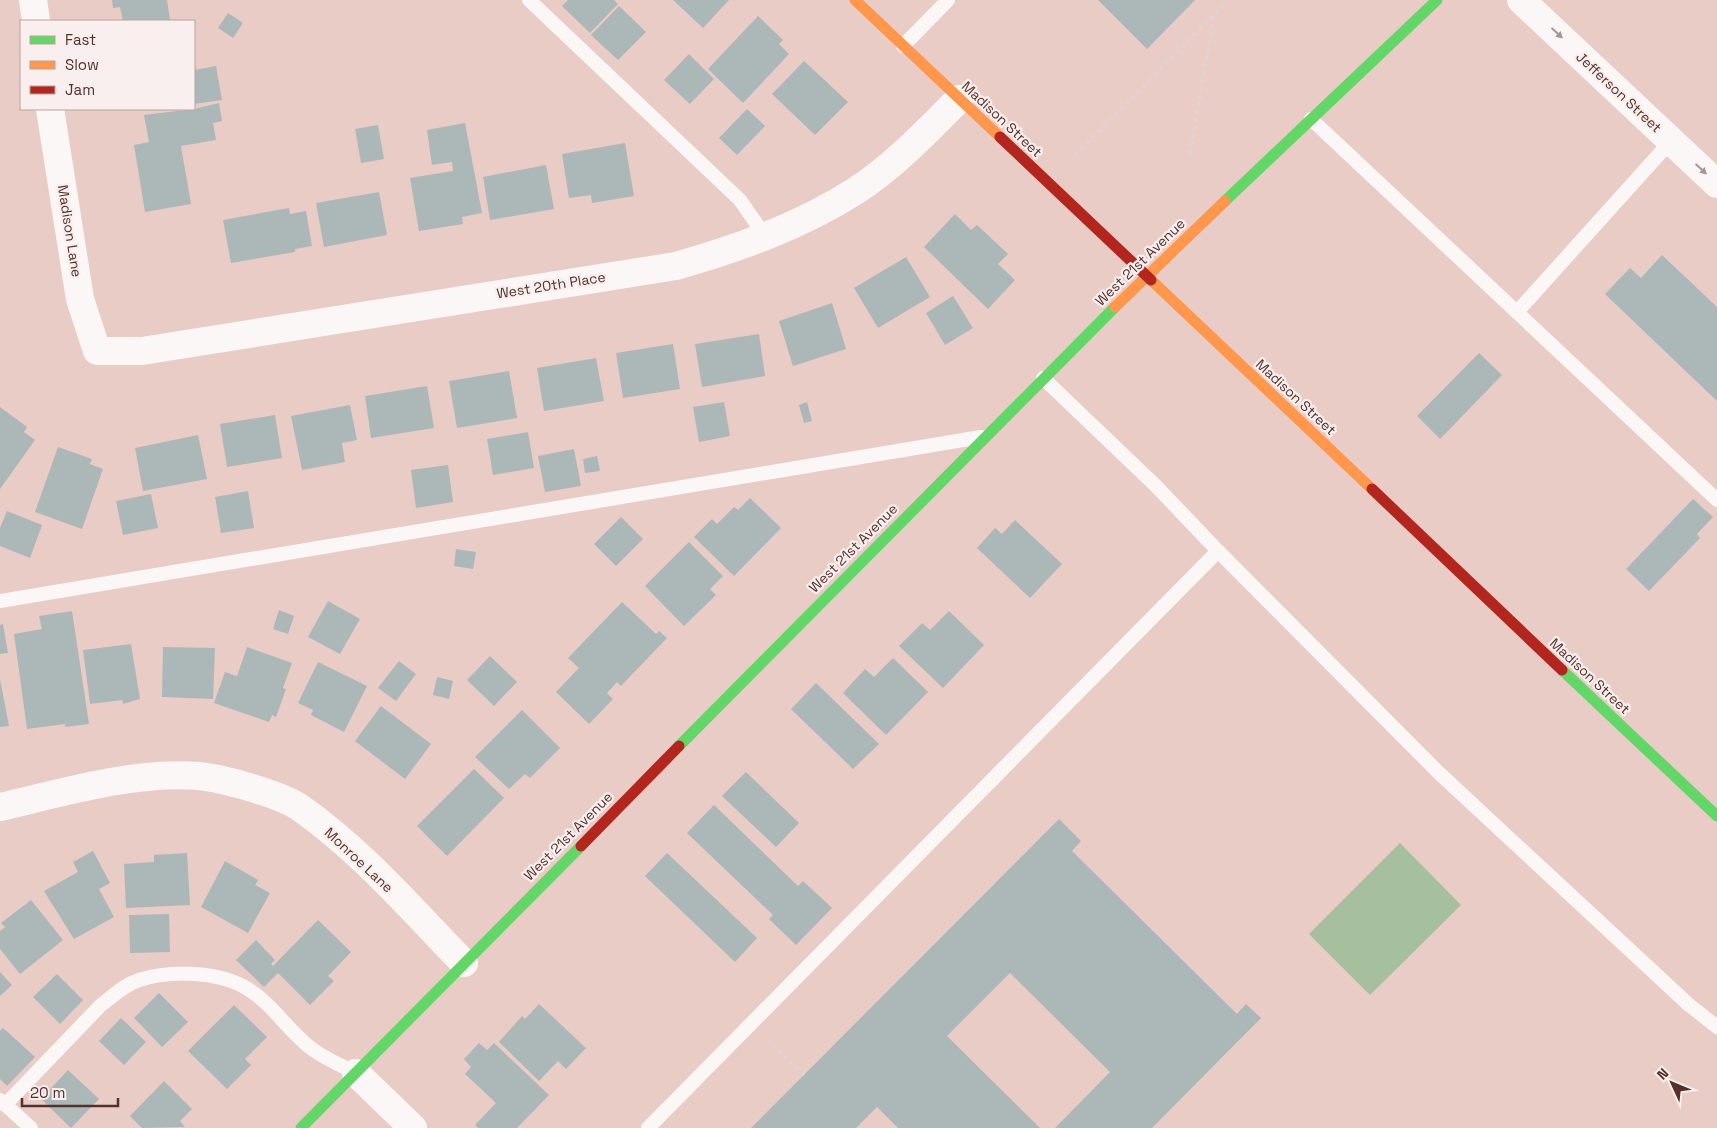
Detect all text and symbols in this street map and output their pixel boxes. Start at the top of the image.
legend [20,20,195,110]
one-way arrow [1550,27,1562,39]
text: Fast [65,30,96,49]
street label: Jefferson Street [1572,48,1666,136]
text: Slow [65,55,99,74]
street label: Madison Street [958,77,1046,161]
text: Jam [65,80,95,99]
one-way arrow [1694,163,1706,175]
street label: Madison Lane [54,184,86,278]
street label: West 21st Avenue [1091,214,1189,310]
street label: West 20th Place [495,268,607,302]
street label: Madison Street [1252,355,1340,439]
street label: West 21st Avenue [805,500,901,596]
street label: Madison Street [1546,634,1634,718]
street label: West 21st Avenue [520,788,616,884]
street label: Monroe Lane [321,824,397,896]
north arrow [1647,1058,1697,1108]
text: N [1653,1064,1672,1084]
scale bar [22,1076,119,1108]
text: 20 m [30,1083,65,1102]

